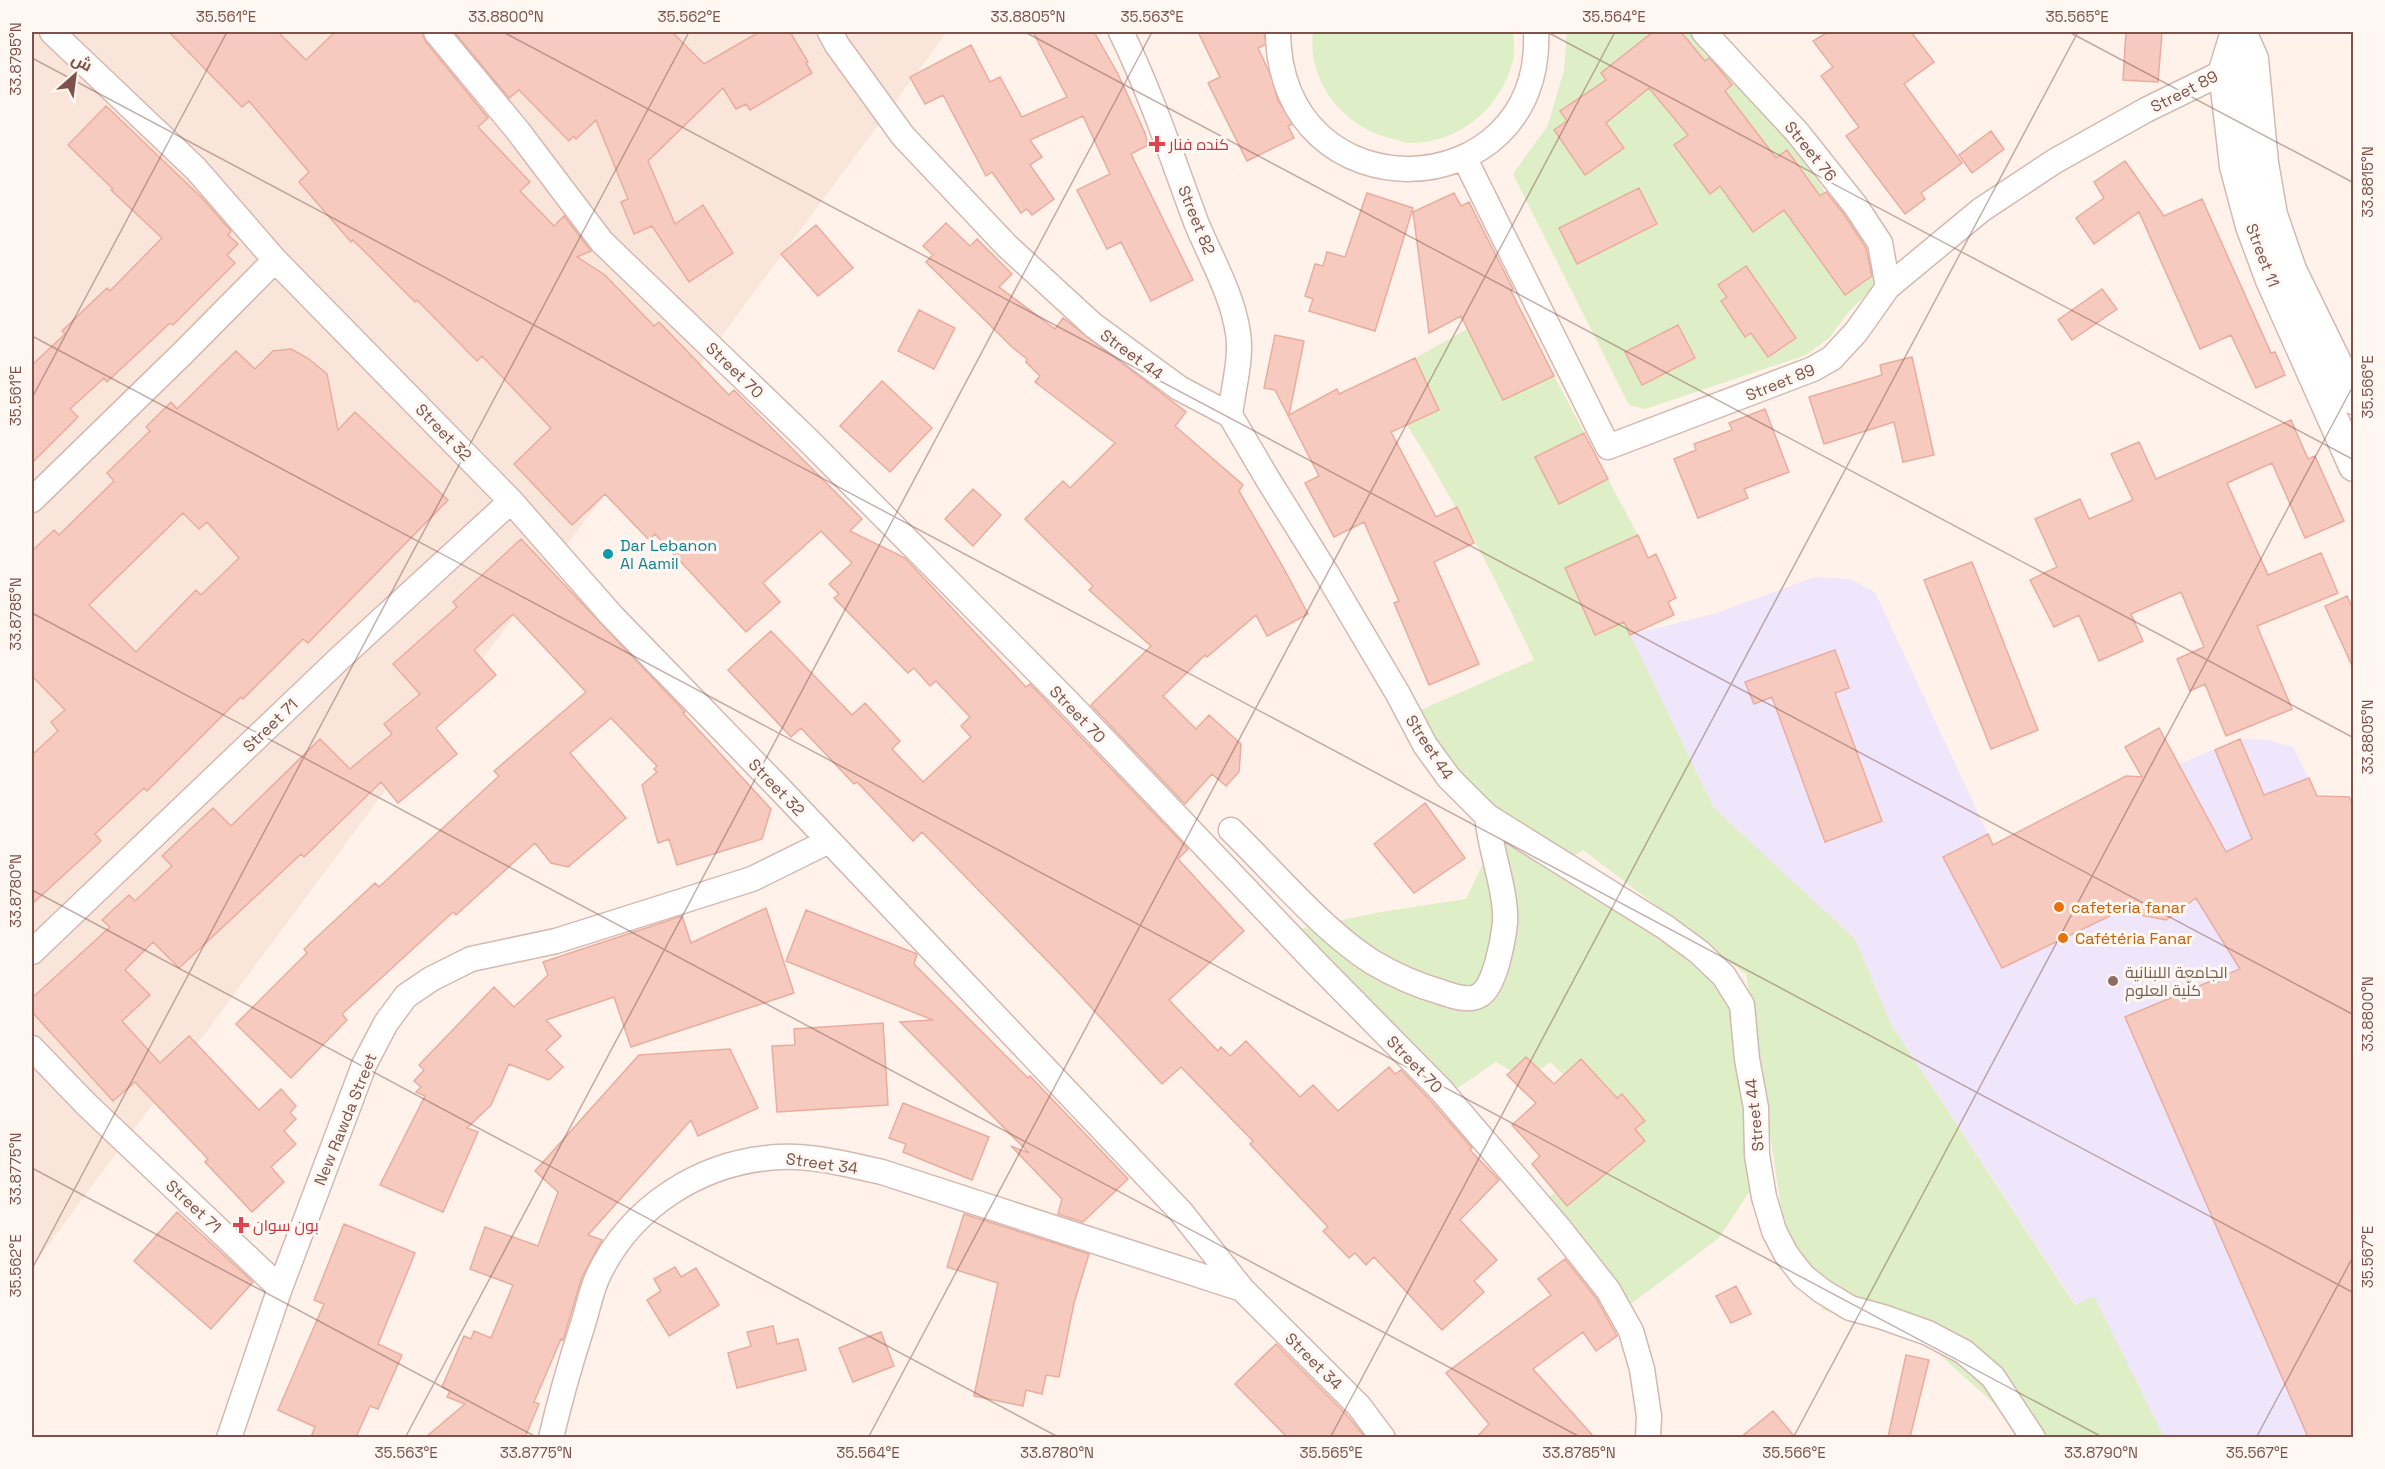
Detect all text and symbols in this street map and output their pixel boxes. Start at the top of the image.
text: 35.561°E [196,7,256,26]
text: 33.8800°N [468,7,544,26]
text: 35.562°E [657,7,721,26]
text: 33.8805°N [991,7,1065,26]
text: 35.563°E [1120,7,1184,26]
text: 35.564°E [1582,7,1646,26]
text: 35.565°E [2045,7,2109,26]
text: 33.8795°N [6,22,25,96]
north arrow [45,45,105,105]
text: ش [68,48,96,76]
street label: Street 89 [2147,66,2221,117]
street label: Street 76 [1780,117,1841,186]
place label: كنده فنار [1168,134,1229,155]
marker: كنده فنار [1150,137,1164,151]
text: 33.8815°N [2358,146,2377,218]
street label: Street 82 [1173,183,1220,258]
street label: Street 11 [2241,220,2284,290]
street label: Street 44 [1096,324,1167,384]
street label: Street 70 [701,338,768,403]
text: 35.566°E [2358,355,2377,419]
street label: Street 89 [1743,359,1818,406]
text: 35.561°E [6,366,25,426]
street label: Street 32 [411,399,476,466]
place label: Dar Lebanon Al Aamil [620,535,717,574]
marker: Dar Lebanon Al Aamil [601,547,615,561]
text: 33.8785°N [6,577,25,651]
street label: Street 70 [1045,681,1110,748]
street label: Street 71 [238,694,302,757]
text: 33.8805°N [2358,700,2377,774]
street label: Street 44 [1401,711,1458,784]
street label: Street 32 [744,754,809,821]
text: 33.8780°N [6,854,25,928]
place label: cafeteria fanar [2071,897,2186,918]
marker: cafeteria fanar [2052,900,2066,914]
place label: Cafétéria Fanar [2075,928,2192,949]
marker: Cafétéria Fanar [2056,931,2070,945]
place label: الجامعة اللبنانية كلّية العلوم [2125,962,2228,1002]
marker: الجامعة اللبنانية كلّية العلوم [2106,974,2120,988]
text: 33.8800°N [2358,976,2377,1052]
street label: Street 70 [1382,1031,1447,1098]
street label: New Rawda Street [309,1050,382,1189]
street label: Street 44 [1740,1078,1769,1152]
text: 33.8775°N [6,1133,25,1205]
street label: Street 34 [784,1148,859,1179]
street label: Street 71 [161,1175,226,1237]
place label: بون سوان [253,1215,319,1236]
marker: بون سوان [234,1218,248,1232]
text: 35.567°E [2358,1226,2377,1288]
text: 35.562°E [6,1234,25,1298]
street label: Street 34 [1281,1328,1347,1394]
text: 35.563°E [374,1443,438,1462]
text: 33.8775°N [500,1443,572,1462]
text: 35.564°E [836,1443,900,1462]
text: 33.8780°N [1020,1443,1094,1462]
text: 35.565°E [1299,1443,1363,1462]
text: 33.8785°N [1542,1443,1616,1462]
text: 35.566°E [1762,1443,1826,1462]
text: 33.8790°N [2064,1443,2138,1462]
text: 35.567°E [2226,1443,2288,1462]

